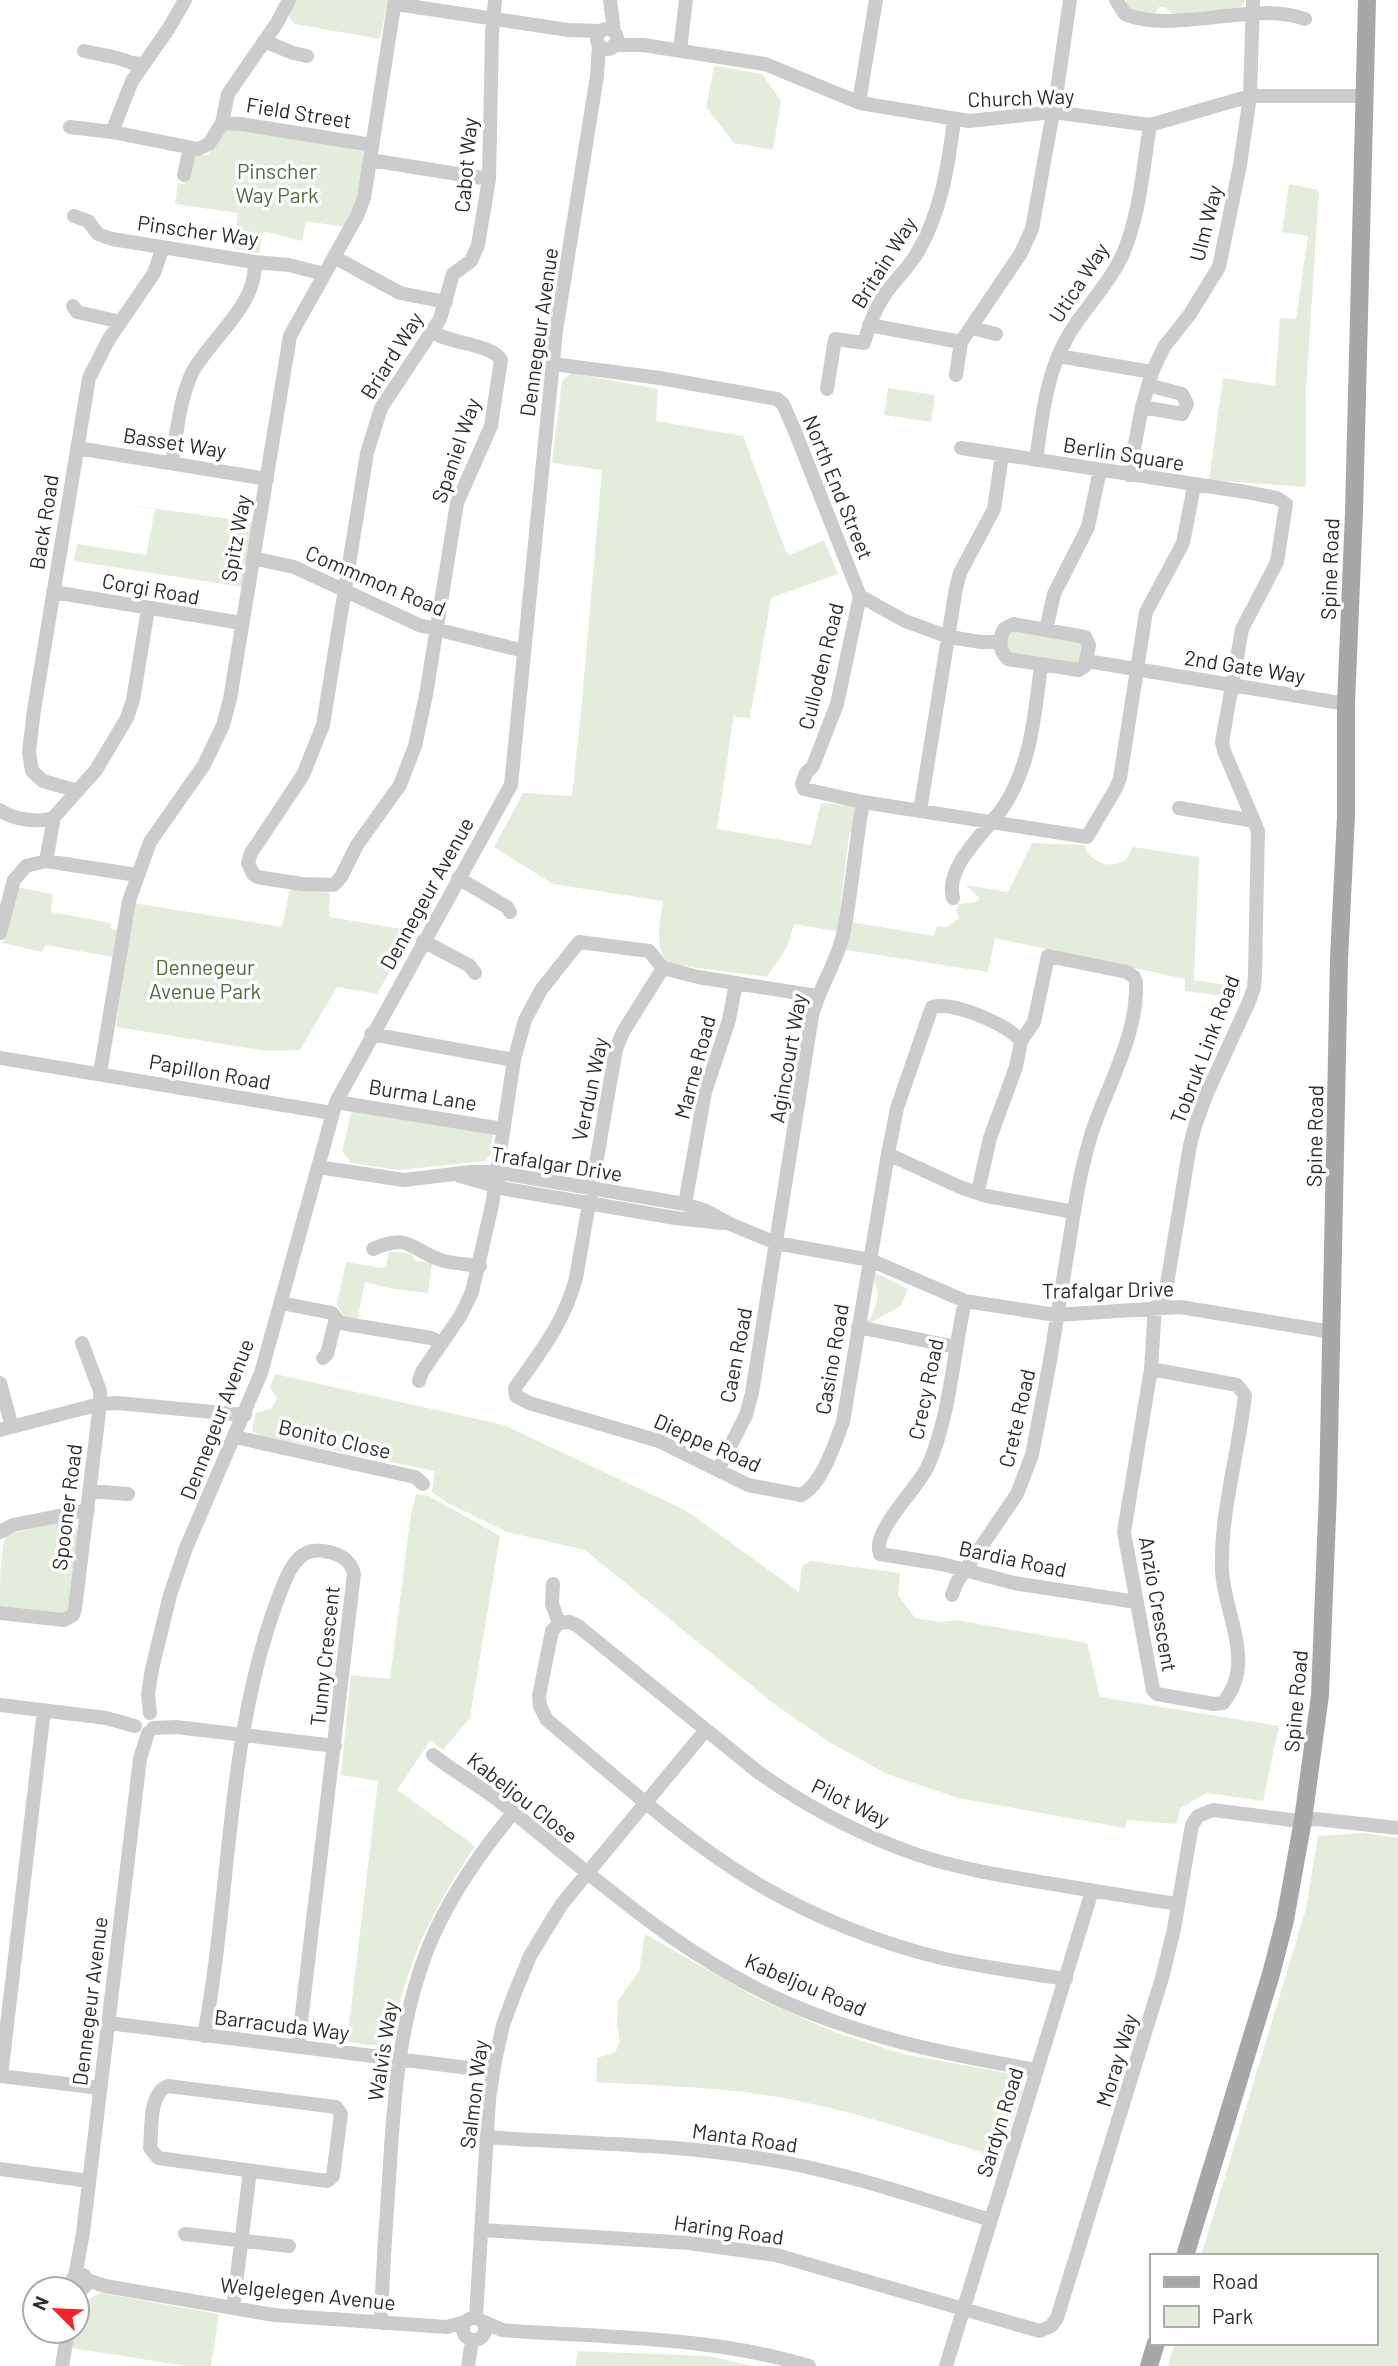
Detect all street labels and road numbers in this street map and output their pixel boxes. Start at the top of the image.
street label: Church Way [967,83,1075,111]
street label: Field Street [245,91,353,133]
street label: Cabot Way [448,116,482,214]
street label: Ulm Way [1183,182,1227,264]
street label: Pinscher Way [136,209,260,251]
street label: Britain Way [845,211,921,312]
street label: Utica Way [1043,237,1113,327]
street label: Dennegeur Avenue [514,246,562,418]
street label: Briard Way [354,307,428,403]
street label: Spaniel Way [425,394,485,506]
street label: North End Street [799,411,879,563]
street label: Basset Way [122,421,229,463]
street label: Berlin Square [1062,431,1186,475]
street label: Back Road [23,473,63,571]
street label: Spitz Way [215,492,255,584]
street label: Spine Road [1315,517,1343,621]
street label: Commmon Road [302,539,450,621]
street label: Corgi Road [100,567,202,609]
street label: Culloden Road [792,600,848,732]
street label: 2nd Gate Way [1183,644,1307,688]
street label: Dennegeur Avenue [374,813,478,973]
street label: Tobruk Link Road [1164,971,1244,1127]
street label: Agincourt Way [763,991,811,1125]
street label: Marne Road [668,1012,720,1122]
street label: Verdun Way [566,1034,612,1143]
street label: Papillon Road [147,1048,273,1094]
street label: Burma Lane [367,1073,479,1115]
street label: Spine Road [1301,1085,1327,1187]
street label: Trafalgar Drive [490,1140,624,1186]
street label: Trafalgar Drive [1042,1275,1174,1303]
street label: Casino Road [809,1302,853,1416]
street label: Caen Road [714,1305,756,1405]
street label: Dennegeur Avenue [174,1335,258,1503]
street label: Crecy Road [902,1336,948,1442]
street label: Crete Road [993,1366,1039,1470]
street label: Dieppe Road [651,1407,765,1477]
street label: Bonito Close [276,1413,394,1463]
street label: Spooner Road [46,1442,86,1572]
street label: Bardia Road [957,1534,1069,1582]
street label: Anzio Crescent [1135,1534,1183,1674]
street label: Tunny Crescent [304,1585,344,1727]
street label: Spine Road [1278,1649,1312,1753]
street label: Kabeljou Close [463,1746,583,1848]
street label: Pilot Way [808,1772,894,1832]
street label: Dennegeur Avenue [66,1915,112,2087]
street label: Kabeljou Road [742,1947,870,2021]
street label: Walvis Way [362,1999,402,2103]
street label: Barracuda Way [213,2003,351,2045]
street label: Moray Way [1090,2010,1142,2110]
street label: Salmon Way [454,2038,492,2150]
street label: Sardyn Road [970,2064,1028,2180]
street label: Manta Road [691,2117,799,2157]
street label: Haring Road [672,2209,786,2249]
street label: Welgelegen Avenue [219,2271,397,2315]

